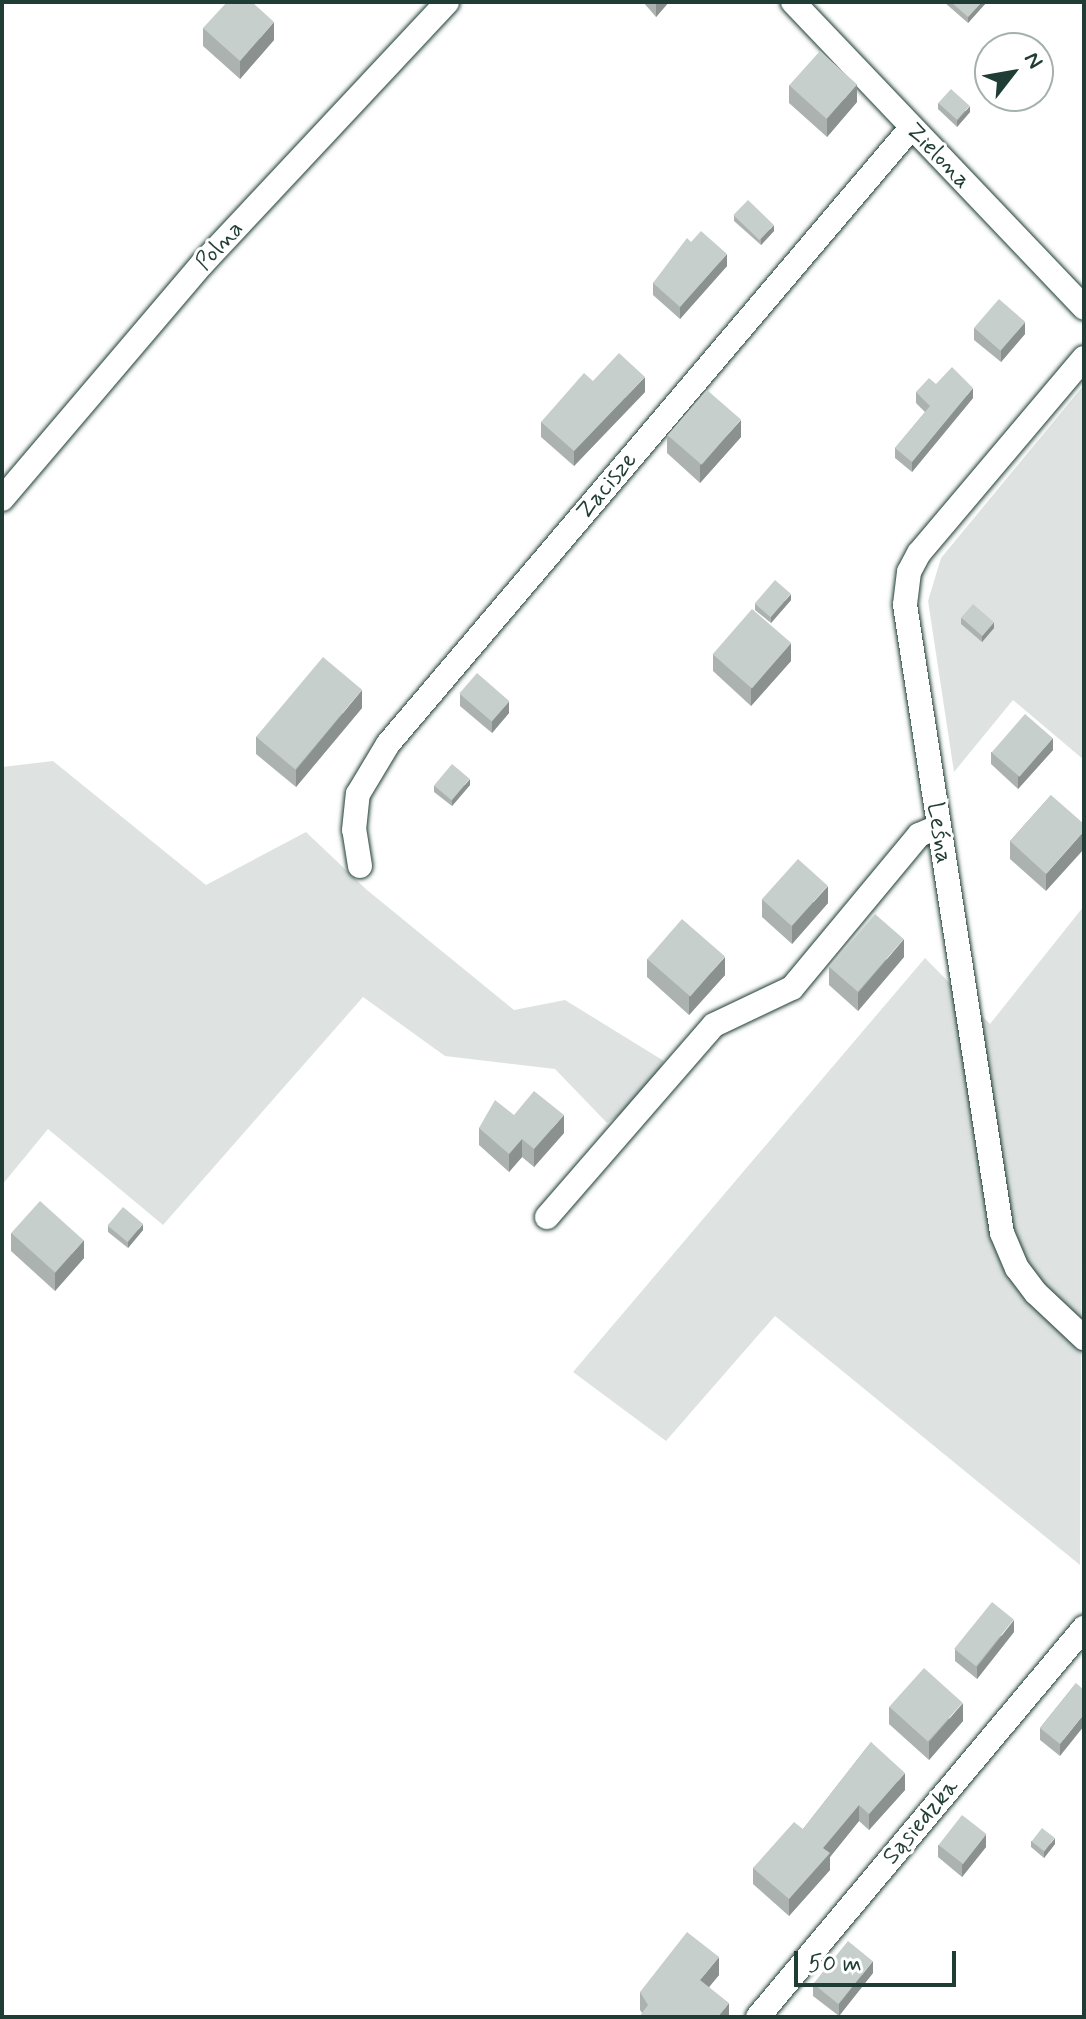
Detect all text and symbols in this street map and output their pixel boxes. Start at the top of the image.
north arrow [974,32,1054,112]
text: N [1017,47,1049,74]
street label: Zielona [900,117,976,195]
street label: Polna [190,215,250,277]
street label: Zacisze [570,446,644,526]
street label: Leśna [920,800,958,866]
street label: Sąsiedzka [877,1773,965,1871]
scale bar [798,1935,960,1985]
text: 50 m [808,1949,862,1980]

